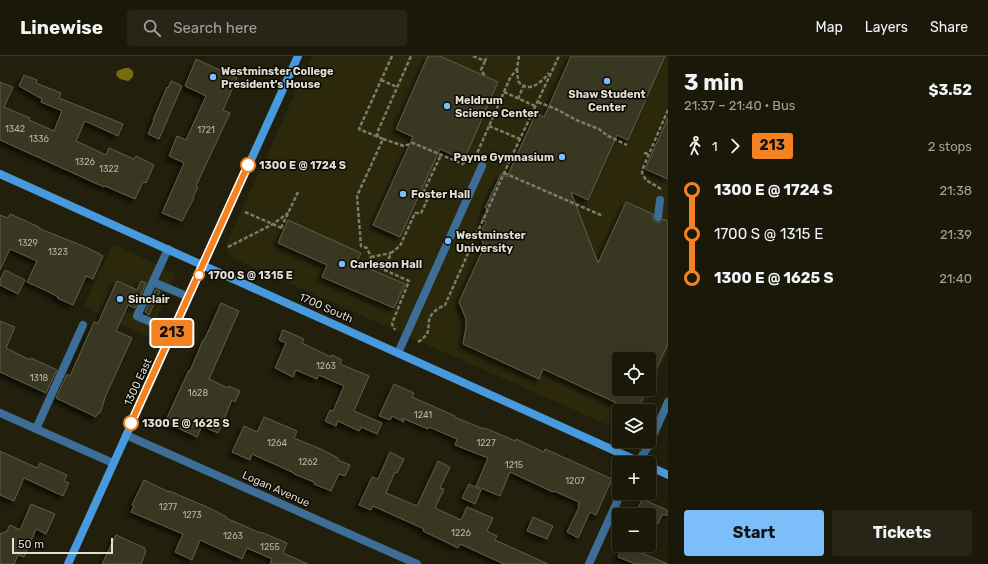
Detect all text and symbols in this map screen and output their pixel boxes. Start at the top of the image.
search box [127,10,407,46]
text: Linewise [20,16,103,39]
icon: search [141,17,163,39]
text: Search here [173,19,257,37]
text: Map [816,19,843,36]
text: Layers [865,19,908,36]
text: Share [930,19,968,36]
place label: Westminster College President's House [221,65,334,91]
text: 3 min [684,69,744,96]
marker: Westminster College President's House [208,72,218,82]
marker: Shaw Student Center [602,76,612,86]
text: $3.52 [928,81,972,99]
place label: Shaw Student Center [568,88,646,114]
place label: Meldrum Science Center [455,94,539,120]
text: 21:37 – 21:40 · Bus [684,98,796,113]
marker: Meldrum Science Center [442,101,452,111]
house number: 1342 [5,124,25,134]
house number: 1721 [197,125,215,135]
house number: 1336 [29,134,50,144]
icon: walk [684,135,706,157]
icon: forward [724,135,746,157]
text: 213 [760,137,785,154]
text: 1 [712,139,718,154]
text: 2 stops [928,139,972,154]
place label: Payne Gymnasium [453,151,554,164]
marker: Payne Gymnasium [557,152,567,162]
house number: 1326 [75,157,96,167]
marker: 1300 E @ 1724 S [240,157,256,173]
place label: 1300 E @ 1724 S [259,159,346,172]
house number: 1322 [99,164,119,174]
text: 1300 E @ 1724 S [714,181,833,199]
text: 21:38 [939,183,972,198]
place label: Foster Hall [411,188,470,201]
marker: Foster Hall [398,189,408,199]
text: 1700 S @ 1315 E [714,225,823,243]
text: 21:39 [940,227,972,242]
place label: Westminster University [456,229,526,255]
marker: Westminster University [443,236,453,246]
house number: 1329 [18,238,38,248]
house number: 1323 [48,247,68,257]
place label: Carleson Hall [350,258,422,271]
marker: Carleson Hall [337,259,347,269]
marker: 1700 S @ 1315 E [193,269,205,281]
place label: 1700 S @ 1315 E [208,269,293,282]
text: 1300 E @ 1625 S [714,269,833,287]
text: 21:40 [939,271,972,286]
street label: 1700 South [297,290,355,326]
place label: Sinclair [128,293,170,306]
marker: Sinclair [115,294,125,304]
line badge: 213 [149,320,195,346]
text: 213 [159,324,185,341]
map controls [612,352,656,552]
button: locate [612,352,656,396]
street label: 1300 East [121,356,155,408]
house number: 1263 [316,361,336,371]
house number: 1318 [30,373,49,383]
house number: 1628 [188,388,208,398]
button: layers [612,404,656,448]
house number: 1241 [414,410,432,420]
marker: 1300 E @ 1625 S [123,415,139,431]
place label: 1300 E @ 1625 S [142,417,230,430]
house number: 1264 [267,438,287,448]
house number: 1227 [476,438,496,448]
button: + [612,456,656,500]
house number: 1262 [298,457,318,467]
house number: 1215 [505,460,523,470]
street label: Logan Avenue [240,468,312,510]
house number: 1207 [565,476,585,486]
house number: 1277 [159,502,178,512]
button: − [612,508,656,552]
house number: 1273 [182,510,202,520]
button: Start [684,510,824,556]
button: Tickets [832,510,972,556]
house number: 1226 [451,528,471,538]
house number: 1263 [223,531,243,541]
scale bar [12,536,113,555]
text: 50 m [18,538,44,551]
house number: 1255 [260,542,280,552]

